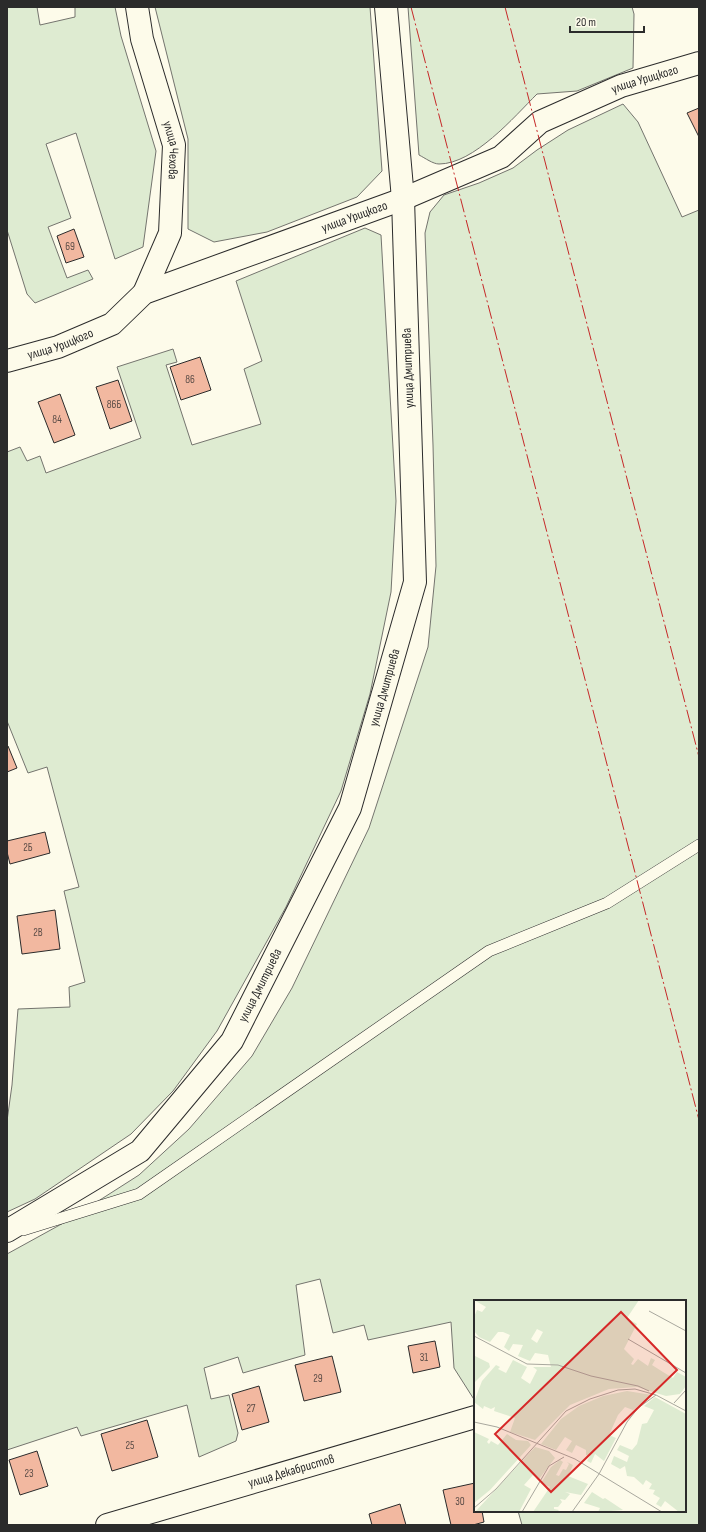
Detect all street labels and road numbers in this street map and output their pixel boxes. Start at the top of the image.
street label: улица Урицкого [609,62,680,97]
street label: улица Чехова [159,119,182,180]
street label: улица Урицкого [319,197,390,236]
street label: улица Урицкого [26,325,96,363]
street label: улица Дмитриева [399,328,417,408]
street label: улица Дмитриева [366,647,403,728]
street label: улица Дмитриева [235,946,285,1025]
street label: улица Декабристов [246,1451,336,1491]

